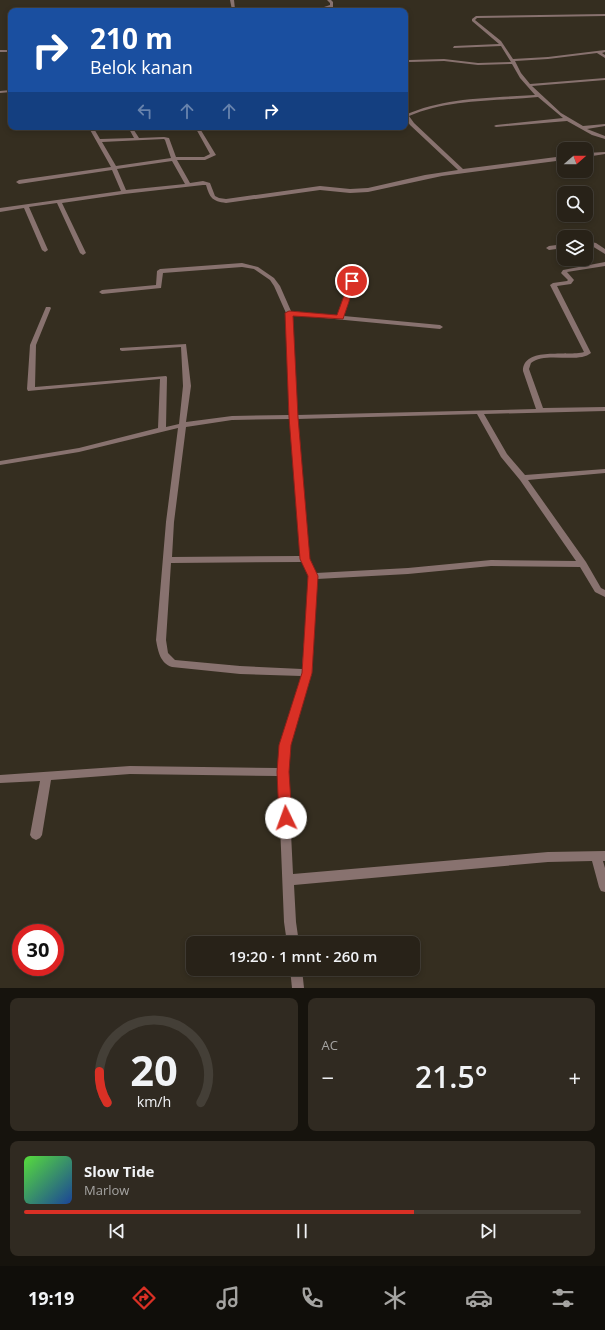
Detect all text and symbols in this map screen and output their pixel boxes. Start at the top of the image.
text: 210 m [90,19,173,57]
icon: right [24,24,76,76]
text: Belok kanan [90,55,193,79]
icon: left [134,100,156,122]
icon: ahead [176,100,198,122]
icon: ahead [218,100,240,122]
icon: right [260,100,282,122]
north arrow [557,142,593,178]
map controls [557,142,593,266]
button: search [557,186,593,222]
button: layers [557,230,593,266]
pin [335,264,369,298]
icon: arrive [341,270,363,292]
position arrow [265,797,307,839]
speed limit sign: 30 [12,924,64,976]
text: 19:20 · 1 mnt · 260 m [229,946,377,966]
text: AC [322,1036,338,1054]
text: 20 [130,1041,178,1097]
text: 21.5° [415,1056,488,1097]
text: − [322,1062,334,1092]
text: + [568,1062,581,1092]
text: km/h [136,1091,171,1110]
text: Slow Tide [84,1161,154,1181]
text: Marlow [84,1181,129,1199]
icon: previous [106,1220,128,1242]
icon: pause [291,1220,313,1242]
icon: next [477,1220,499,1242]
icon: directions [130,1284,158,1312]
icon: music [214,1284,242,1312]
icon: phone [298,1284,326,1312]
icon: climate [381,1284,409,1312]
icon: car [465,1284,493,1312]
icon: filters [549,1284,577,1312]
text: 19:19 [28,1286,74,1310]

